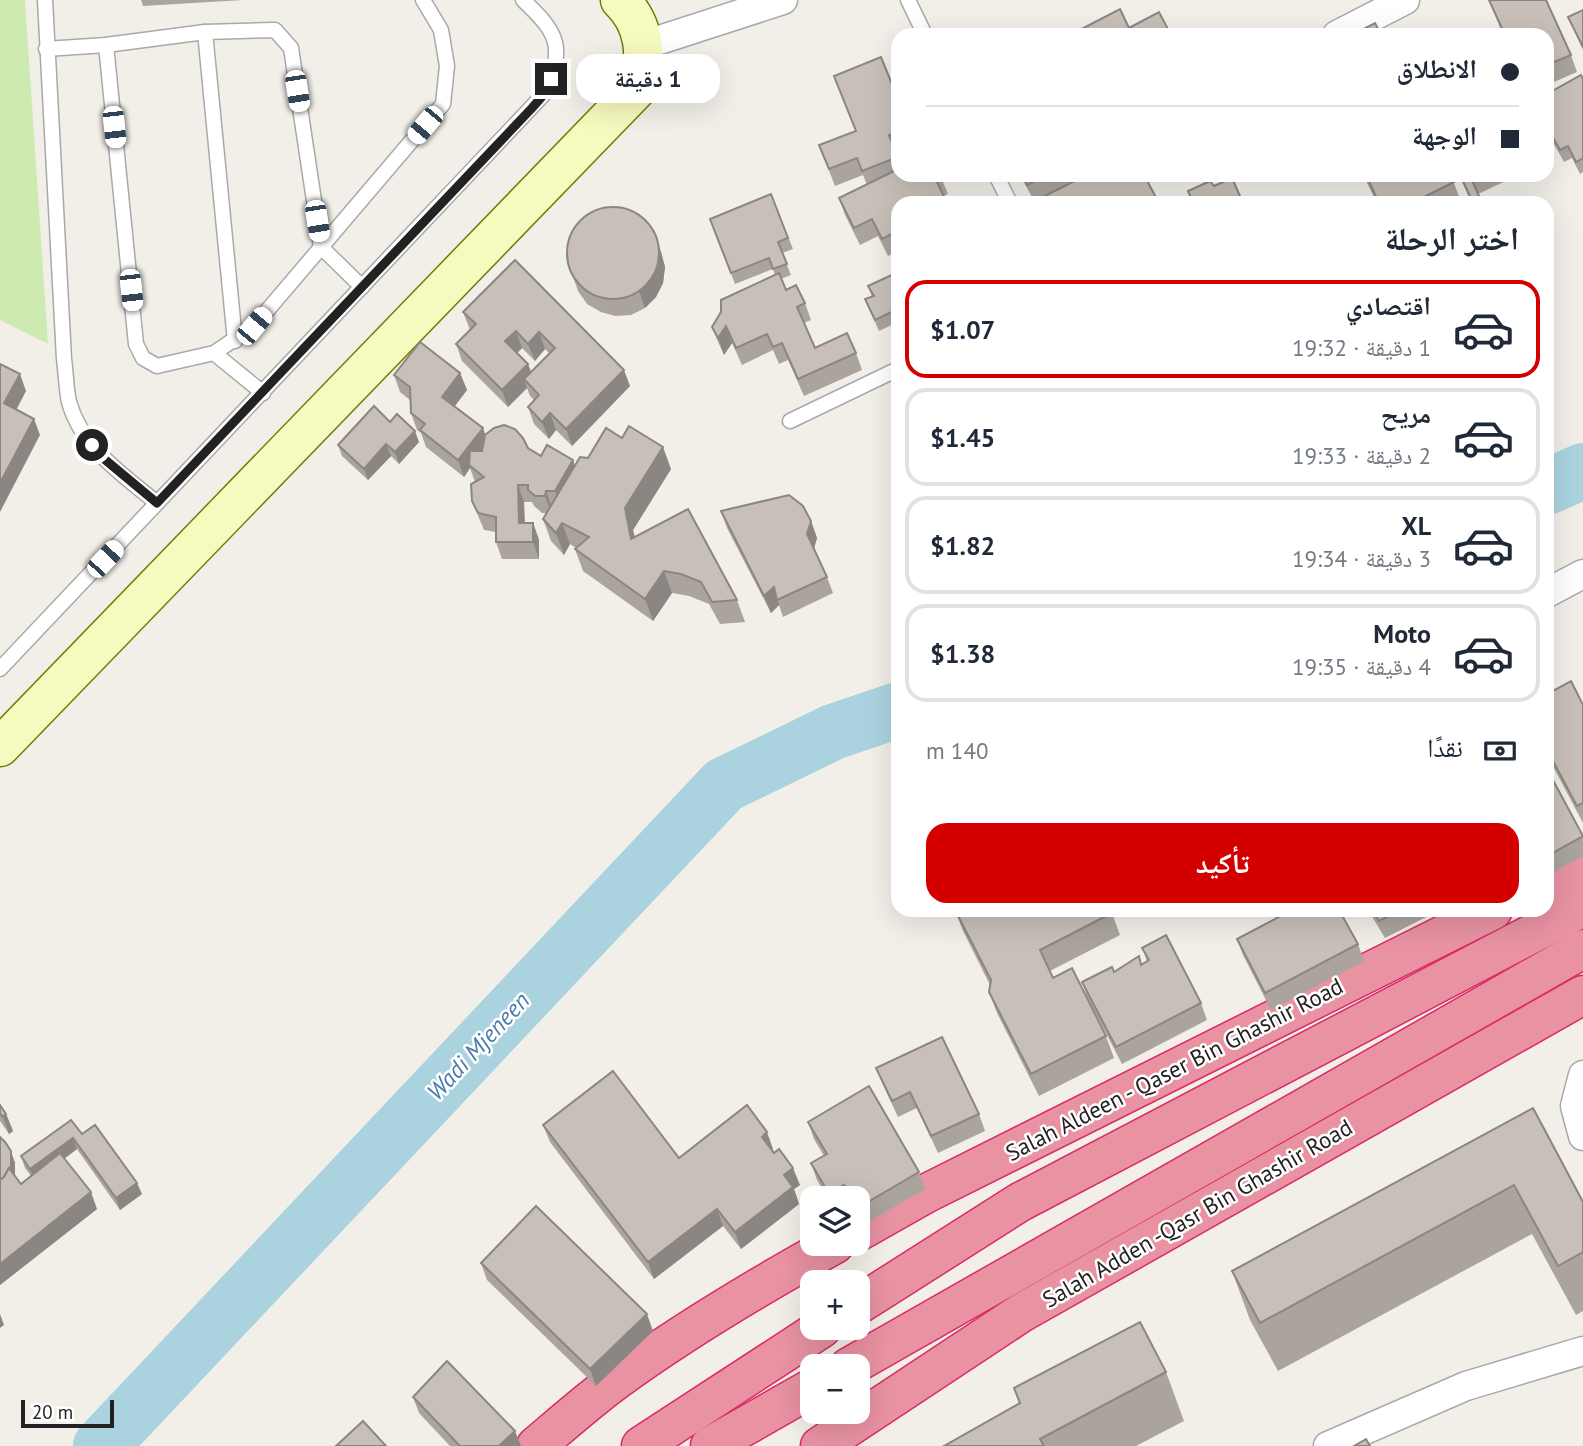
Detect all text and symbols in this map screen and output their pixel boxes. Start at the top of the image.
text: الانطلاق [1397,52,1477,85]
callout: 1 دقيقة [576,55,719,104]
route end [535,63,567,95]
text: 1 دقيقة [614,64,682,93]
car [284,69,311,113]
car [404,102,447,148]
car [102,105,127,149]
text: الوجهة [1412,119,1477,152]
car [304,199,331,243]
text: اختر الرحلة [1385,217,1519,259]
car [119,268,144,312]
text: اقتصادي [1346,289,1431,322]
icon: car [1452,298,1515,361]
car [233,303,276,349]
text: $1.07 [930,313,995,346]
text: 1 دقيقة · 19:32 [1292,333,1431,362]
text: مريح [1381,397,1431,430]
icon: car [1452,406,1515,469]
text: $1.45 [930,421,995,454]
route start [76,429,108,461]
text: 2 دقيقة · 19:33 [1292,441,1431,470]
text: XL [1401,509,1431,542]
icon: car [1452,514,1515,577]
text: $1.82 [930,529,995,562]
car [83,536,128,582]
text: 3 دقيقة · 19:34 [1292,544,1431,573]
text: Moto [1373,617,1431,650]
icon: car [1452,622,1515,685]
text: $1.38 [930,637,995,670]
text: 4 دقيقة · 19:35 [1292,652,1431,681]
text: نقدًا [1427,731,1463,764]
icon: cash [1481,732,1519,770]
text: 140 m [926,736,988,765]
button: تأكيد [926,823,1519,903]
street label: Salah Aldeen - Qaser Bin Ghashir Road [1000,971,1348,1167]
water label: Wadi Mjeneen [420,985,536,1107]
street label: Salah Adden -Qasr Bin Ghashir Road [1037,1112,1357,1314]
map controls [800,1186,870,1424]
button: layers [800,1186,870,1256]
button: + [800,1270,870,1340]
button: − [800,1354,870,1424]
scale bar [21,1397,114,1429]
text: 20 m [32,1400,73,1424]

